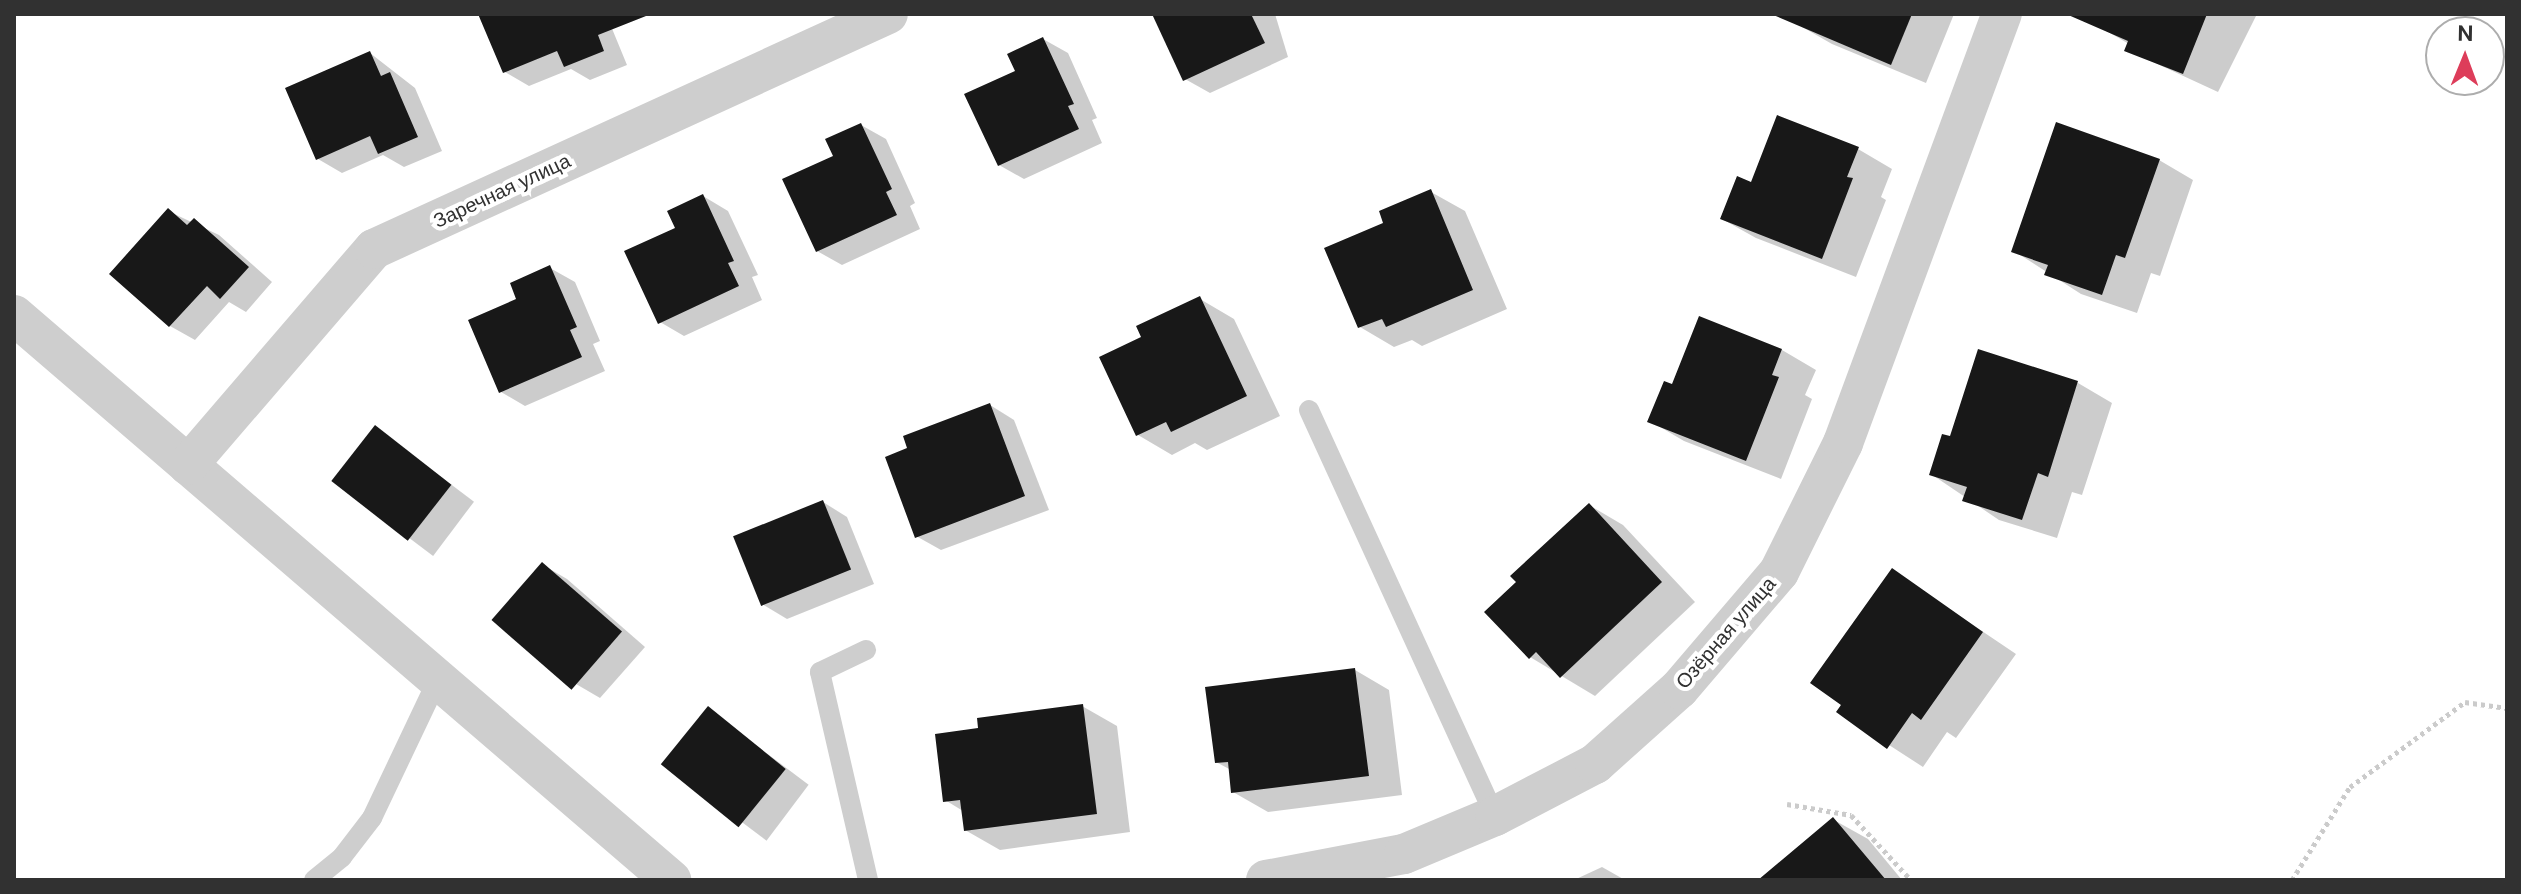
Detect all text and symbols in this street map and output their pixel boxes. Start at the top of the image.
north arrow [2425,16,2505,96]
text: N [2457,19,2474,48]
street label: Заречная улица [430,149,574,233]
street label: Озёрная улица [1671,572,1781,694]

